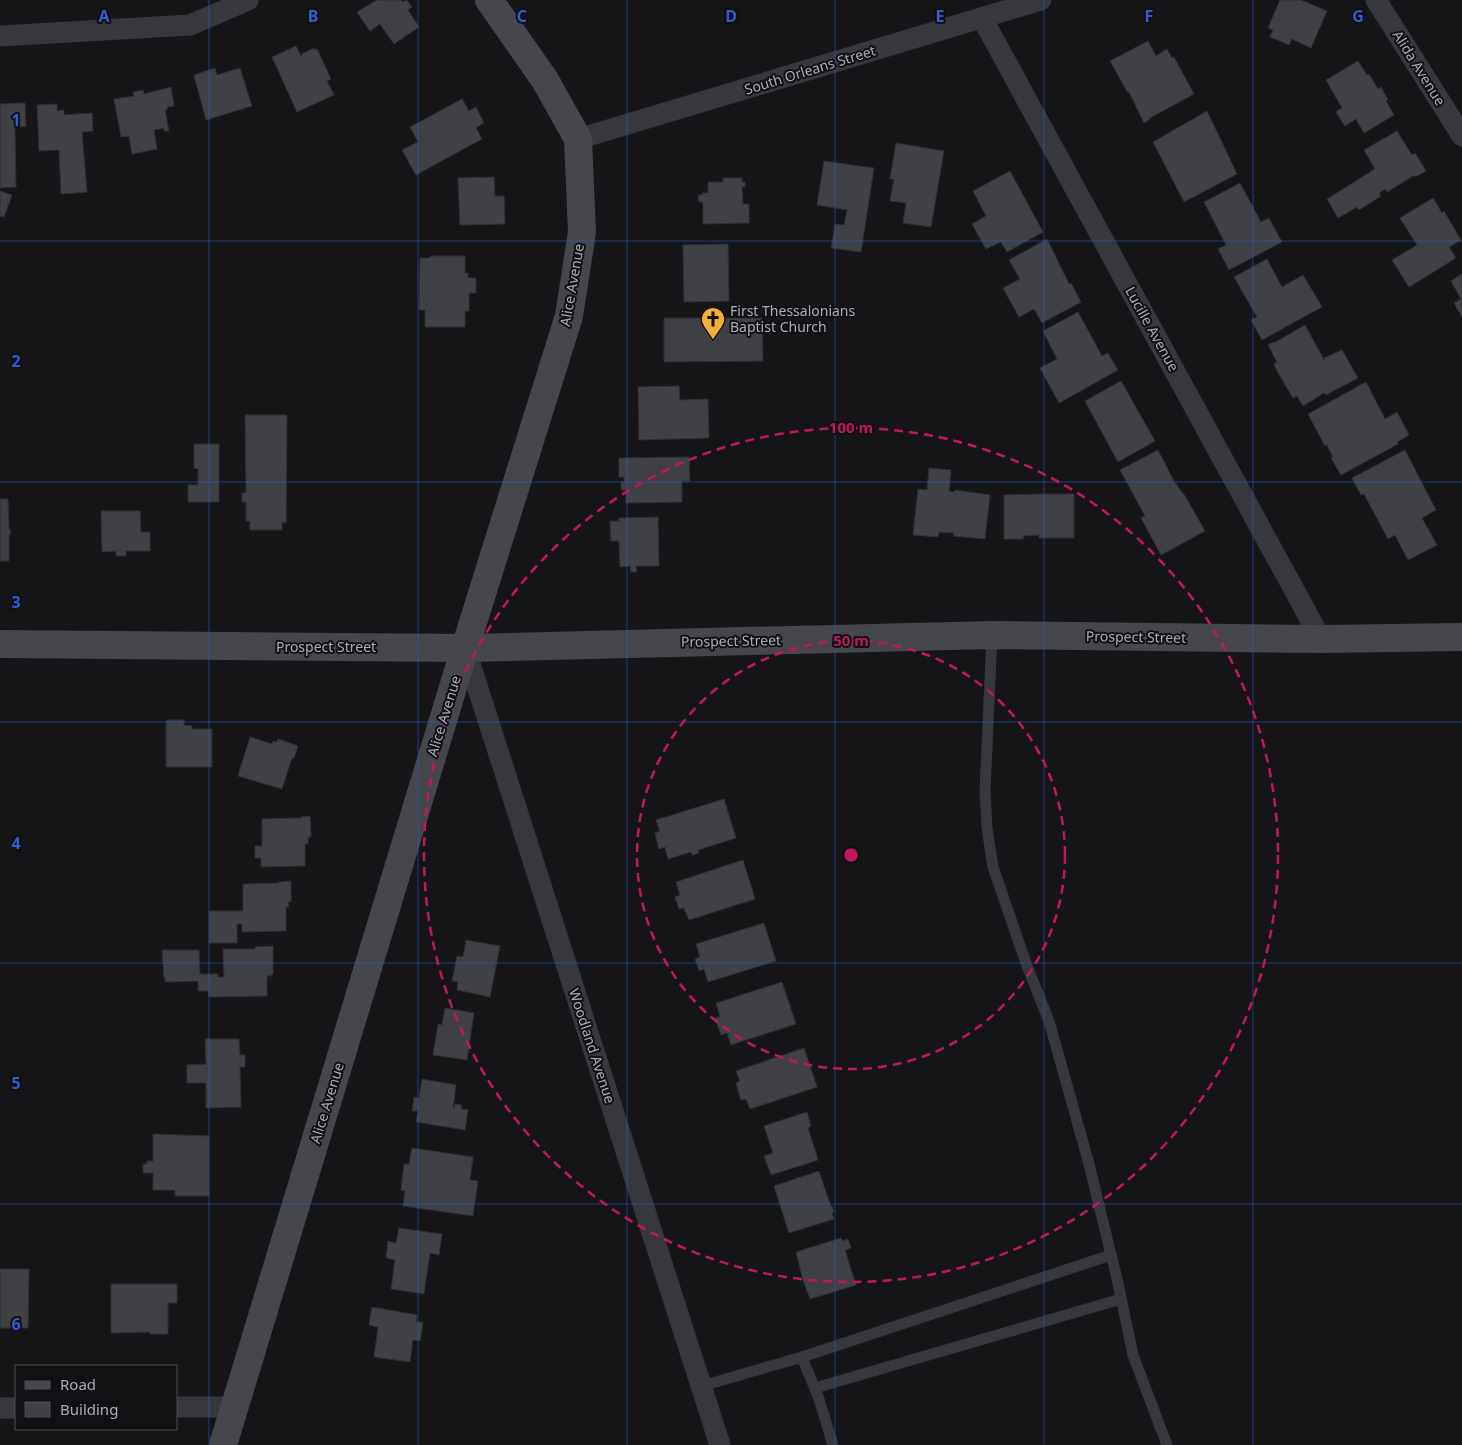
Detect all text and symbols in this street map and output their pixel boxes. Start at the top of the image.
text: A [98,5,110,27]
text: B [308,5,318,27]
text: C [517,5,527,27]
text: D [725,5,737,27]
text: E [936,5,945,27]
text: F [1145,5,1153,27]
text: G [1352,5,1364,27]
street label: Alida Avenue [1389,26,1450,109]
street label: South Orleans Street [742,41,878,99]
text: 1 [11,109,21,131]
street label: Alice Avenue [555,242,588,328]
street label: Lucille Avenue [1121,283,1184,375]
place label: First Thessalonians Baptist Church [730,301,856,336]
church icon: First Thessalonians Baptist Church [700,306,726,340]
text: 2 [11,350,21,372]
text: 100 m [829,417,873,437]
text: 3 [11,591,21,613]
street label: Prospect Street [1086,626,1186,647]
street label: Prospect Street [681,630,781,651]
text: 50 m [833,630,869,650]
street label: Prospect Street [276,637,376,656]
street label: Alice Avenue [422,673,465,759]
text: 4 [11,832,21,854]
centre of rings [842,846,860,864]
street label: Woodland Avenue [565,986,620,1106]
street label: Alice Avenue [305,1060,348,1146]
text: 5 [11,1072,21,1094]
text: 6 [11,1313,21,1335]
legend [15,1365,178,1430]
text: Road [60,1374,96,1394]
text: Building [60,1399,118,1419]

